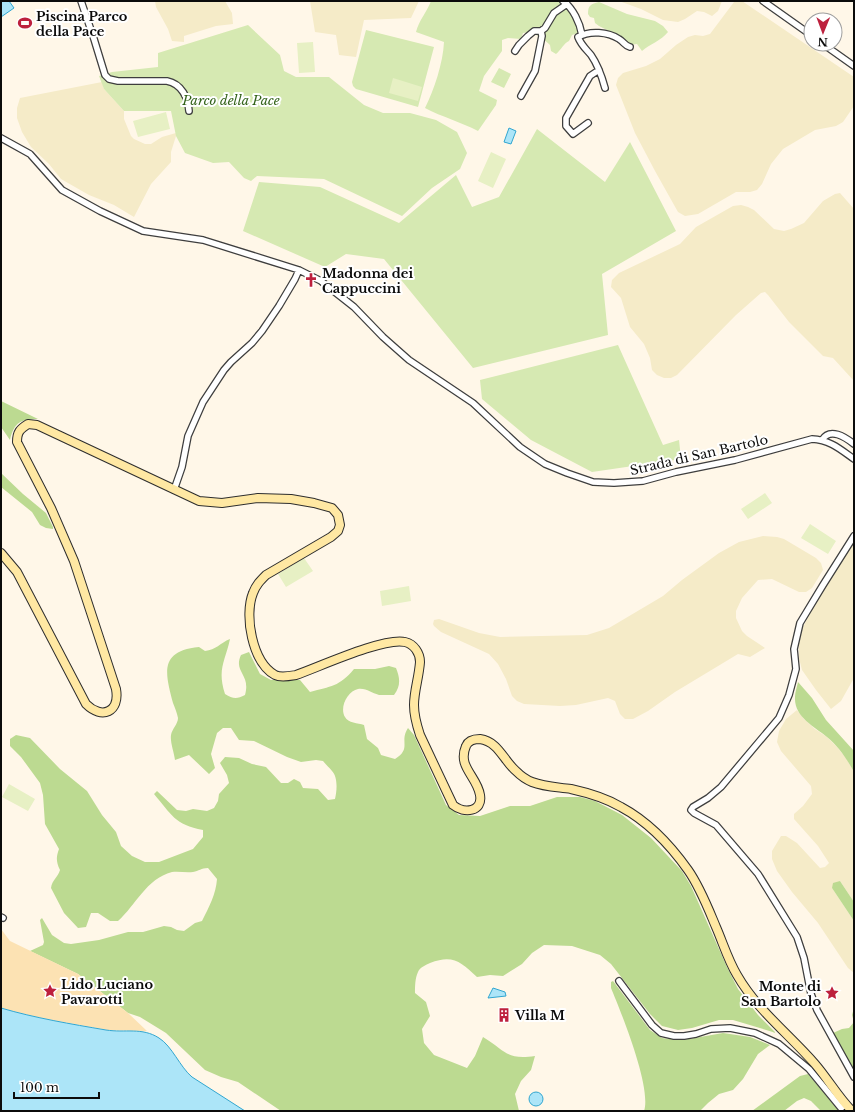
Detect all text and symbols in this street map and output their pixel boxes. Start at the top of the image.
place label: Piscina Parco della Pace [36,8,128,40]
north arrow [803,12,843,52]
sports icon: Piscina Parco della Pace [17,15,33,31]
text: N [817,35,828,49]
park label: Parco della Pace [181,92,280,109]
place label: Madonna dei Cappuccini [322,265,413,297]
church icon: Madonna dei Cappuccini [303,272,319,288]
street label: Strada di San Bartolo [628,431,770,479]
place label: Lido Luciano Pavarotti [61,976,153,1008]
place label: Monte di San Bartolo [741,978,821,1010]
place icon: Lido Luciano Pavarotti [42,983,58,999]
place icon: Monte di San Bartolo [824,985,840,1001]
building icon: Villa M [496,1007,512,1023]
place label: Villa M [514,1007,565,1024]
scale bar [14,1074,99,1100]
text: 100 m [20,1080,59,1095]

